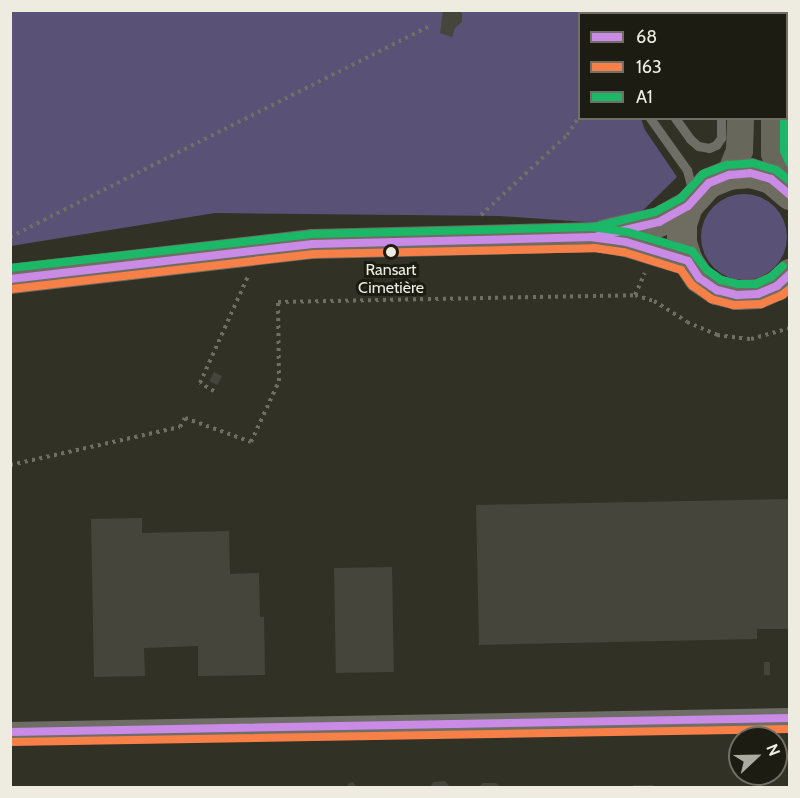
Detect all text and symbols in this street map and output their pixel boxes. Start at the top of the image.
legend [578,12,788,120]
text: 68 [636,26,657,48]
text: 163 [636,56,662,78]
text: A1 [636,86,653,108]
marker: Ransart Cimetière [385,246,397,258]
place label: Ransart Cimetière [358,260,424,298]
north arrow [728,726,788,786]
text: N [762,741,784,759]

